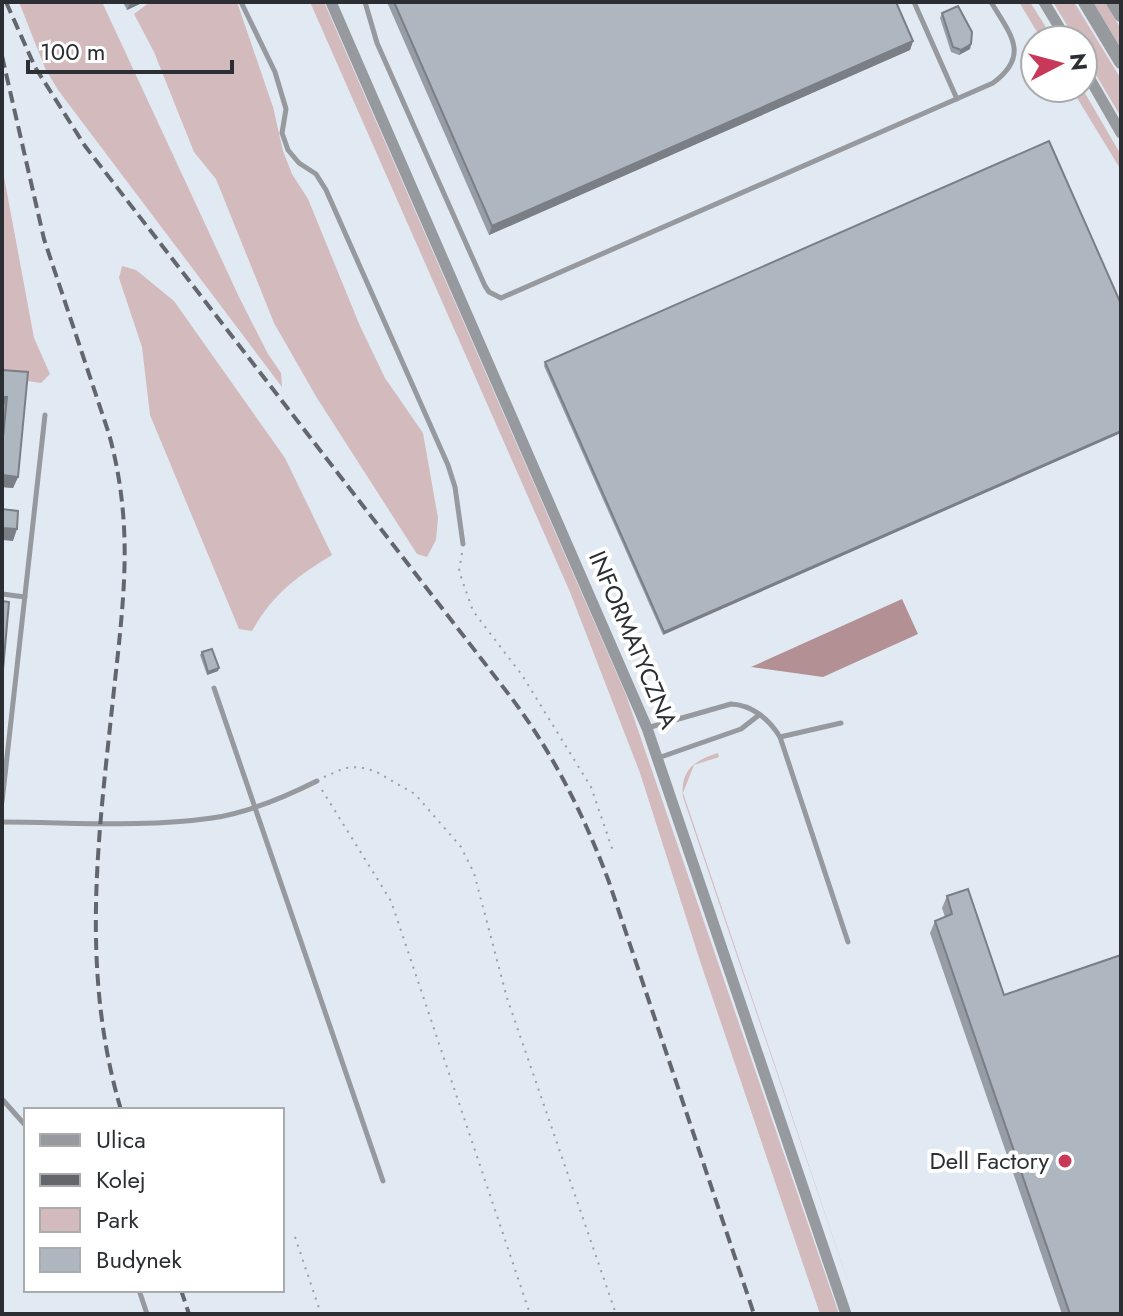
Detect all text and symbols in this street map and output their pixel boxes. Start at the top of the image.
scale bar [28,24,232,74]
north arrow [1019,24,1099,104]
text: 100 m [40,34,106,69]
text: N [1062,52,1096,72]
street label: INFORMATYCZNA [580,545,687,734]
legend [24,1108,284,1292]
text: Ulica [96,1122,146,1157]
place label: Dell Factory [929,1143,1049,1178]
marker: Dell Factory [1056,1152,1074,1170]
text: Kolej [96,1162,146,1197]
text: Park [96,1202,139,1237]
text: Budynek [96,1242,182,1277]

